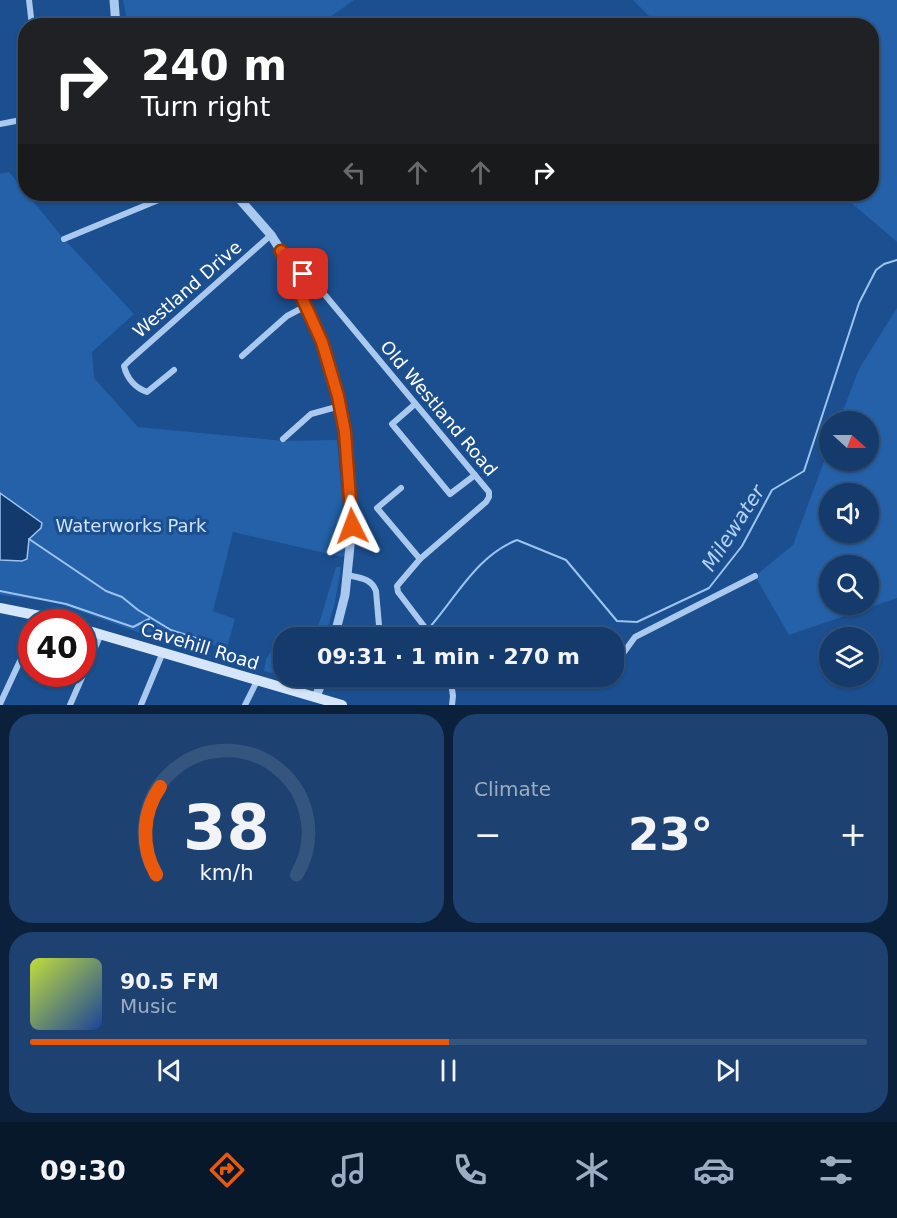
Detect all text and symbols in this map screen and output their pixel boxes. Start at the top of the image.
text: 240 m [141,41,287,90]
icon: right [42,42,120,120]
text: Turn right [141,91,270,122]
icon: left [338,156,371,189]
icon: ahead [401,156,434,189]
icon: ahead [464,156,497,189]
icon: right [527,156,560,189]
street label: Westland Drive [128,236,246,342]
pin [277,248,328,299]
icon: arrive [286,257,319,290]
street label: Old Westland Road [376,336,502,480]
north arrow [819,411,879,471]
map controls [819,411,879,687]
water label: Milewater [696,479,771,575]
button: sound [819,483,879,543]
position arrow [320,494,384,558]
park label: Waterworks Park [56,515,207,536]
button: search [819,555,879,615]
speed limit sign: 40 [18,609,96,687]
street label: Cavehill Road [138,618,262,674]
button: layers [819,627,879,687]
text: 09:31 · 1 min · 270 m [317,644,580,669]
text: Climate [474,777,551,801]
text: 38 [183,791,270,864]
text: 23° [628,808,713,861]
text: − [474,815,502,854]
text: + [839,815,867,854]
text: km/h [199,861,254,886]
text: 90.5 FM [120,969,219,994]
text: Music [120,994,177,1018]
icon: previous [153,1054,186,1087]
icon: pause [432,1054,465,1087]
icon: next [711,1054,744,1087]
icon: directions [206,1149,248,1191]
icon: music [328,1149,370,1191]
icon: phone [449,1149,491,1191]
icon: climate [571,1149,613,1191]
icon: car [693,1149,735,1191]
icon: filters [815,1149,857,1191]
text: 09:30 [40,1155,126,1186]

